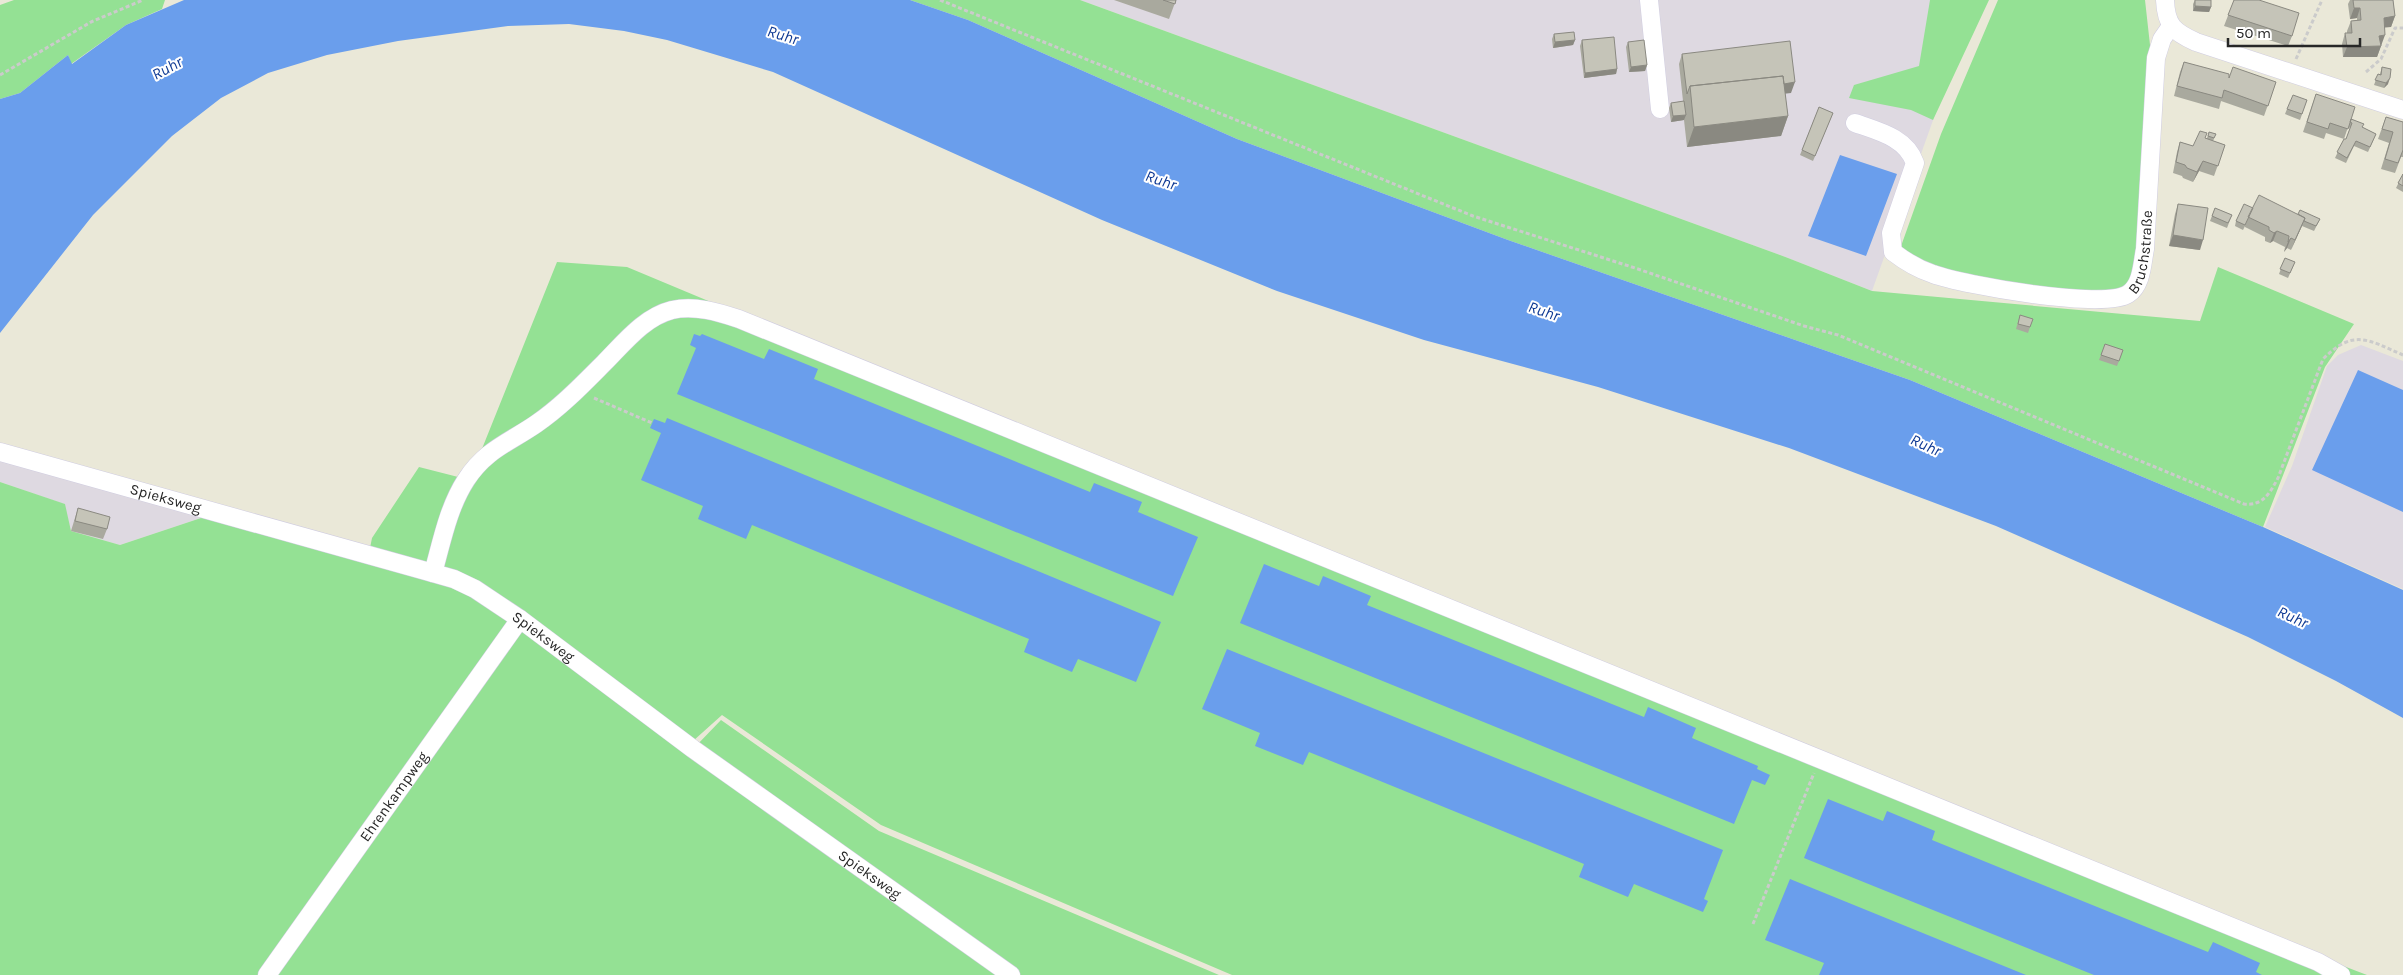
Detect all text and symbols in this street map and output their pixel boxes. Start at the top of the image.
scale bar [2228,15,2360,47]
water label: Ruhr [765,21,801,49]
text: 50 m [2236,24,2271,42]
water label: Ruhr [149,52,186,84]
water label: Ruhr [1143,166,1180,194]
street label: Bruchstraße [2124,210,2156,298]
water label: Ruhr [1526,297,1563,325]
water label: Ruhr [1908,430,1945,461]
street label: Spieksweg [128,480,204,517]
water label: Ruhr [2275,602,2312,633]
street label: Spieksweg [509,607,579,666]
street label: Ehrenkampweg [356,748,432,845]
street label: Spieksweg [835,846,905,904]

